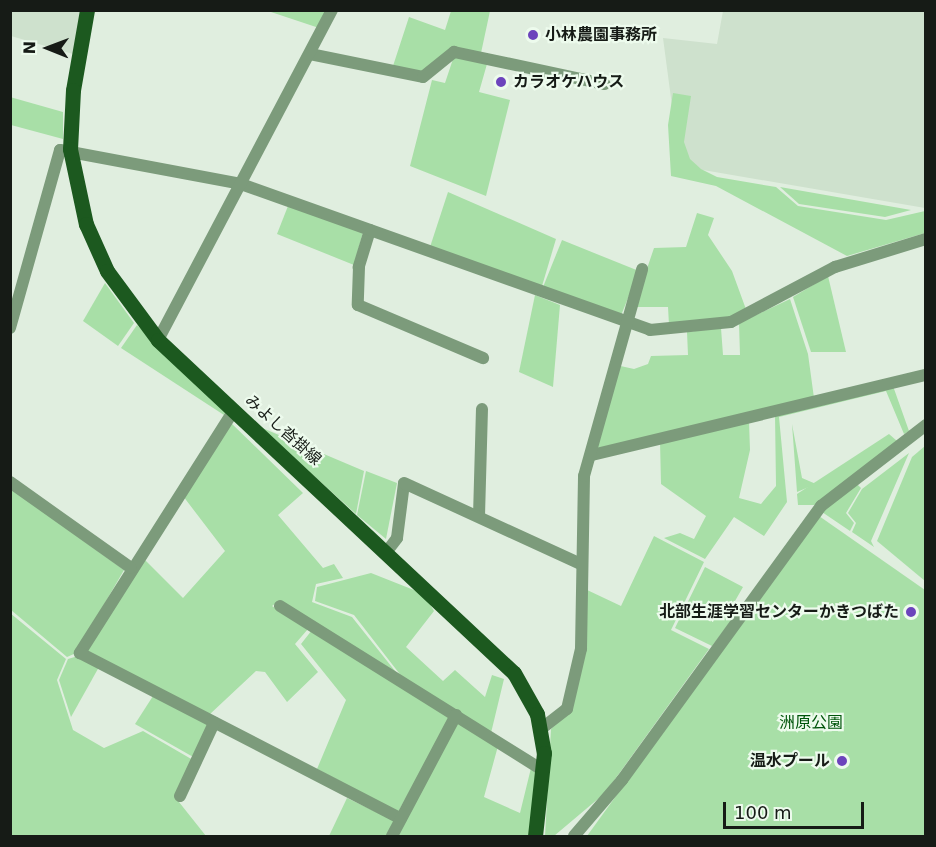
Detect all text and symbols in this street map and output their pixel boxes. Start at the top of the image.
north arrow [18,18,78,78]
place label: 小林農園事務所 [545,25,657,45]
marker: 小林農園事務所 [526,28,540,42]
text: N [20,41,39,55]
place label: カラオケハウス [513,72,625,92]
marker: カラオケハウス [494,75,508,89]
street label: みよし沓掛線 [241,391,325,469]
place label: 北部生涯学習センターかきつばた [659,602,899,622]
marker: 北部生涯学習センターかきつばた [904,605,918,619]
park label: 洲原公園 [779,713,843,733]
place label: 温水プール [750,751,830,771]
marker: 温水プール [835,754,849,768]
scale bar [726,790,867,828]
text: 100 m [734,802,792,823]

